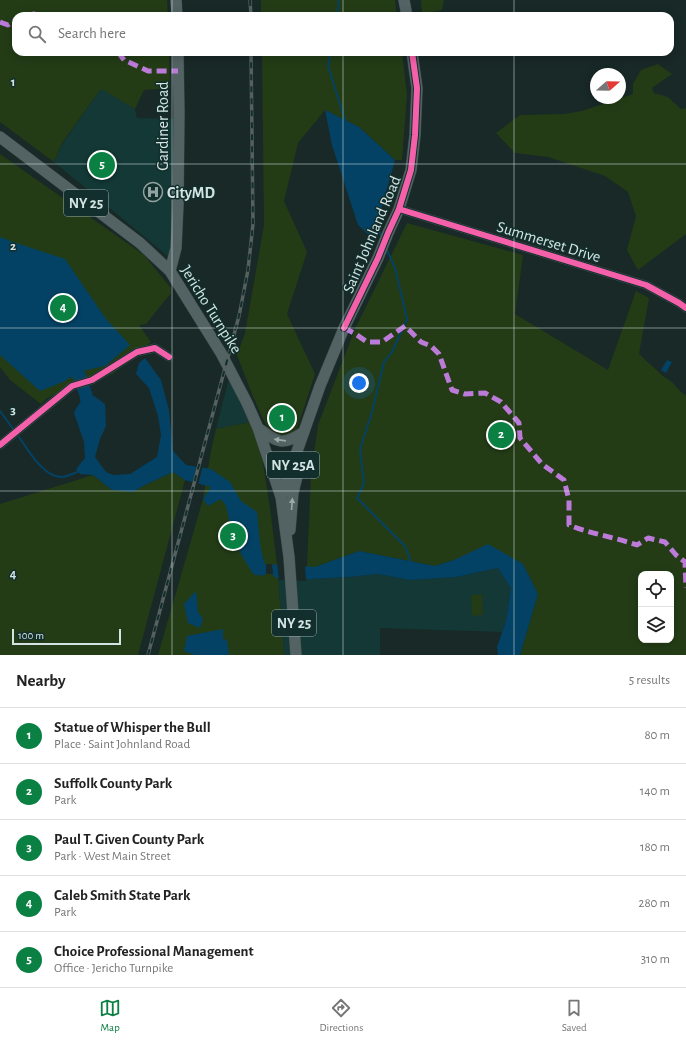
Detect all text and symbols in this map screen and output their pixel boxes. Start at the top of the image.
search box [12,12,674,56]
icon: search [26,23,48,45]
text: Search here [58,26,126,41]
north arrow [590,68,626,104]
text: 1 [11,76,15,89]
street label: Gardiner Road [155,81,171,171]
pin: 5 [89,150,115,180]
street label: Saint Johnland Road [340,173,404,295]
hospital icon: CityMD [142,181,164,203]
place label: CityMD [167,185,216,202]
road number: NY 25 [64,190,108,216]
street label: Summerset Drive [495,219,603,265]
text: 2 [10,240,16,253]
street label: Jericho Turnpike [178,263,245,356]
pin: 4 [50,293,76,323]
your location [349,373,369,393]
pin: 1 [269,403,295,433]
text: 3 [10,404,16,417]
pin: 2 [488,420,514,450]
one-way arrow [274,437,287,443]
road number: NY 25A [267,452,319,478]
one-way arrow [289,498,296,510]
pin: 3 [220,521,246,551]
text: 4 [10,568,17,581]
map controls [638,571,674,643]
button: locate [638,571,674,607]
button: layers [638,607,674,643]
road number: NY 25 [272,610,316,636]
scale bar [12,627,121,646]
text: 100 m [18,630,44,641]
text: Nearby [16,672,66,689]
text: 5 results [629,674,670,687]
text: Statue of Whisper the Bull [54,720,211,735]
text: 1 [27,729,31,742]
text: 80 m [644,729,670,742]
text: Place · Saint Johnland Road [54,738,190,751]
text: Suffolk County Park [54,776,172,791]
text: 2 [26,785,32,798]
text: 140 m [640,785,670,798]
text: Park [54,794,76,807]
text: Paul T. Given County Park [54,832,204,847]
text: 3 [26,841,32,854]
text: 180 m [640,841,670,854]
text: Park · West Main Street [54,850,171,863]
text: Caleb Smith State Park [54,888,190,903]
text: 4 [26,897,32,910]
text: 280 m [639,897,670,910]
text: Park [54,906,76,919]
text: Choice Professional Management [54,944,254,959]
text: 5 [26,953,32,966]
text: 310 m [641,953,670,966]
text: Office · Jericho Turnpike [54,962,173,975]
tab: Map [99,997,121,1034]
tab: Directions [319,997,363,1034]
tab: Saved [562,997,587,1034]

